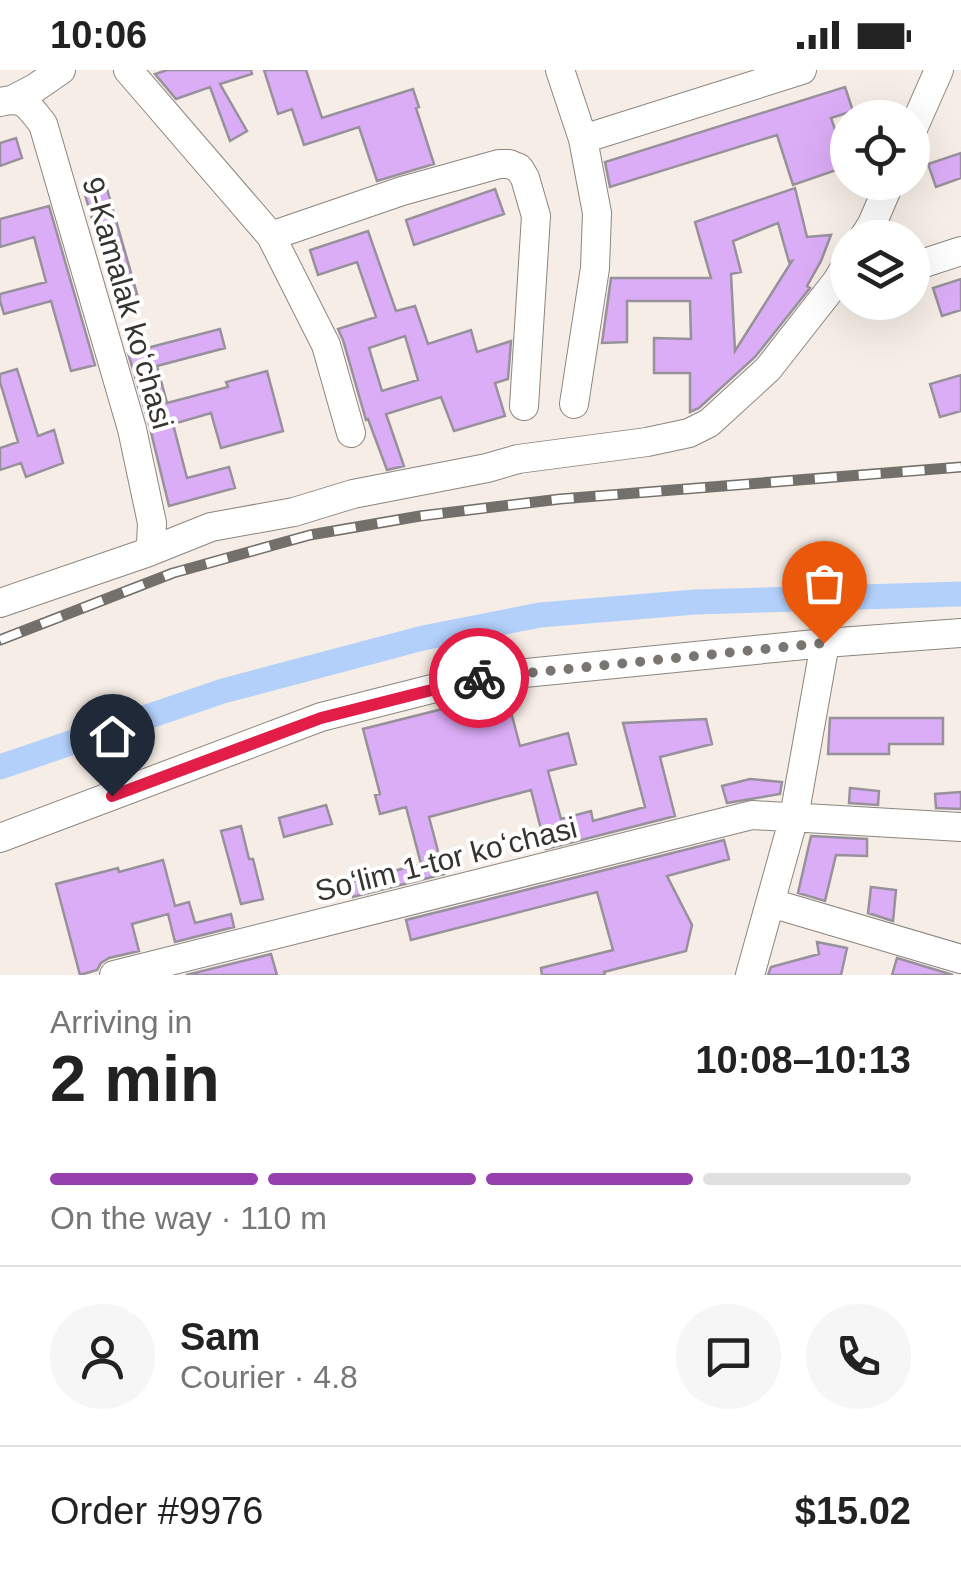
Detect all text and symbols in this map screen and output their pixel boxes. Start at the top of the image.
text: 10:06 [50,14,147,56]
map controls [830,100,930,320]
button: locate [830,100,930,200]
street label: 9-Kamalak koʻchasi [76,173,180,433]
button: layers [830,220,930,320]
pin [782,541,867,644]
icon: bag [797,556,852,611]
courier [429,628,529,728]
icon: bike [452,651,507,706]
pin [70,694,155,797]
icon: home [85,709,140,764]
street label: Soʻlim 1-tor koʻchasi [312,811,580,907]
text: Arriving in [50,1004,192,1040]
text: 10:08–10:13 [695,1039,911,1081]
text: 2 min [50,1042,220,1115]
text: On the way · 110 m [50,1200,327,1236]
button: person [50,1304,155,1409]
button: chat [676,1304,781,1409]
button: phone [806,1304,911,1409]
text: Sam [180,1316,260,1358]
text: Courier · 4.8 [180,1359,358,1395]
text: Order #9976 [50,1490,263,1532]
text: $15.02 [795,1490,911,1532]

